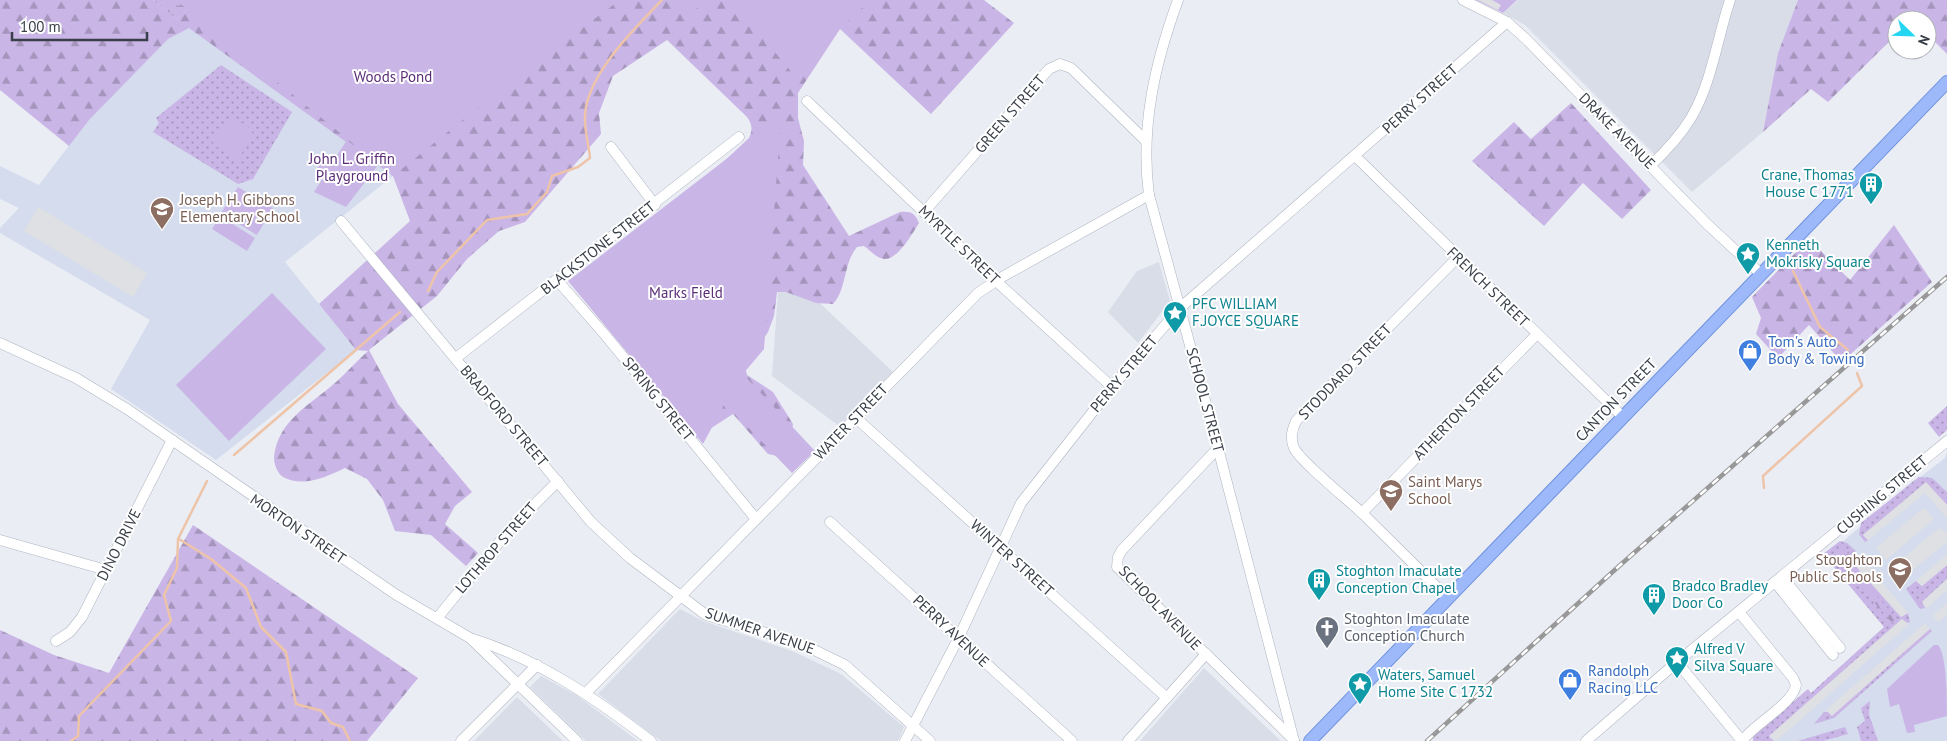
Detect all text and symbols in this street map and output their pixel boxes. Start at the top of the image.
scale bar [12,10,148,42]
north arrow [1887,10,1937,60]
text: 100 m [20,17,61,36]
text: N [1914,32,1934,48]
street label: PERRY STREET [1378,59,1462,137]
park label: Woods Pond [354,67,432,86]
street label: GREEN STREET [970,70,1049,157]
street label: DRAKE AVENUE [1575,88,1660,173]
park label: John L. Griffin Playground [308,149,395,185]
place label: Crane, Thomas House C 1771 [1761,165,1854,201]
building icon: Crane, Thomas House C 1771 [1858,171,1884,205]
place label: Joseph H. Gibbons Elementary School [179,190,300,226]
school or university icon: Joseph H. Gibbons Elementary School [149,196,175,230]
street label: BLACKSTONE STREET [537,197,659,298]
street label: MYRTLE STREET [915,201,1005,289]
place label: Kenneth Mokrisky Square [1766,235,1870,271]
place icon: Kenneth Mokrisky Square [1735,241,1761,275]
street label: FRENCH STREET [1443,243,1534,331]
park label: Marks Field [649,283,723,302]
place label: PFC WILLIAM F.JOYCE SQUARE [1192,294,1299,330]
place icon: PFC WILLIAM F.JOYCE SQUARE [1162,300,1188,334]
street label: STODDARD STREET [1294,319,1396,424]
street label: PERRY STREET [1086,331,1162,416]
place label: Tom's Auto Body & Towing [1768,332,1865,368]
shop icon: Tom's Auto Body & Towing [1737,338,1763,372]
street label: SCHOOL STREET [1182,345,1229,455]
street label: SPRING STREET [619,353,698,445]
street label: CANTON STREET [1571,354,1661,445]
street label: BRADFORD STREET [457,361,553,471]
street label: ATHERTON STREET [1409,361,1509,464]
street label: WATER STREET [810,379,892,464]
street label: CUSHING STREET [1832,450,1932,538]
place label: Saint Marys School [1408,472,1482,508]
school or university icon: Saint Marys School [1378,478,1404,512]
street label: MORTON STREET [247,489,350,568]
street label: LOTHROP STREET [451,498,541,597]
street label: DINO DRIVE [92,506,145,584]
street label: WINTER STREET [967,515,1059,601]
place label: Stoughton Public Schools [1789,550,1882,586]
school or university icon: Stoughton Public Schools [1887,556,1913,590]
street label: SCHOOL AVENUE [1115,561,1206,654]
place label: Stoghton Imaculate Conception Chapel [1336,561,1462,597]
building icon: Stoghton Imaculate Conception Chapel [1306,567,1332,601]
place label: Bradco Bradley Door Co [1672,576,1768,612]
building icon: Bradco Bradley Door Co [1641,582,1667,616]
street label: PERRY AVENUE [909,590,993,671]
street label: SUMMER AVENUE [703,603,817,658]
place label: Stoghton Imaculate Conception Church [1344,609,1470,645]
church icon: Stoghton Imaculate Conception Church [1314,615,1340,649]
place label: Alfred V Silva Square [1694,639,1773,675]
place icon: Alfred V Silva Square [1664,645,1690,679]
place label: Randolph Racing LLC [1588,661,1658,697]
place label: Waters, Samuel Home Site C 1732 [1378,665,1493,701]
shop icon: Randolph Racing LLC [1557,667,1583,701]
place icon: Waters, Samuel Home Site C 1732 [1347,671,1373,705]

